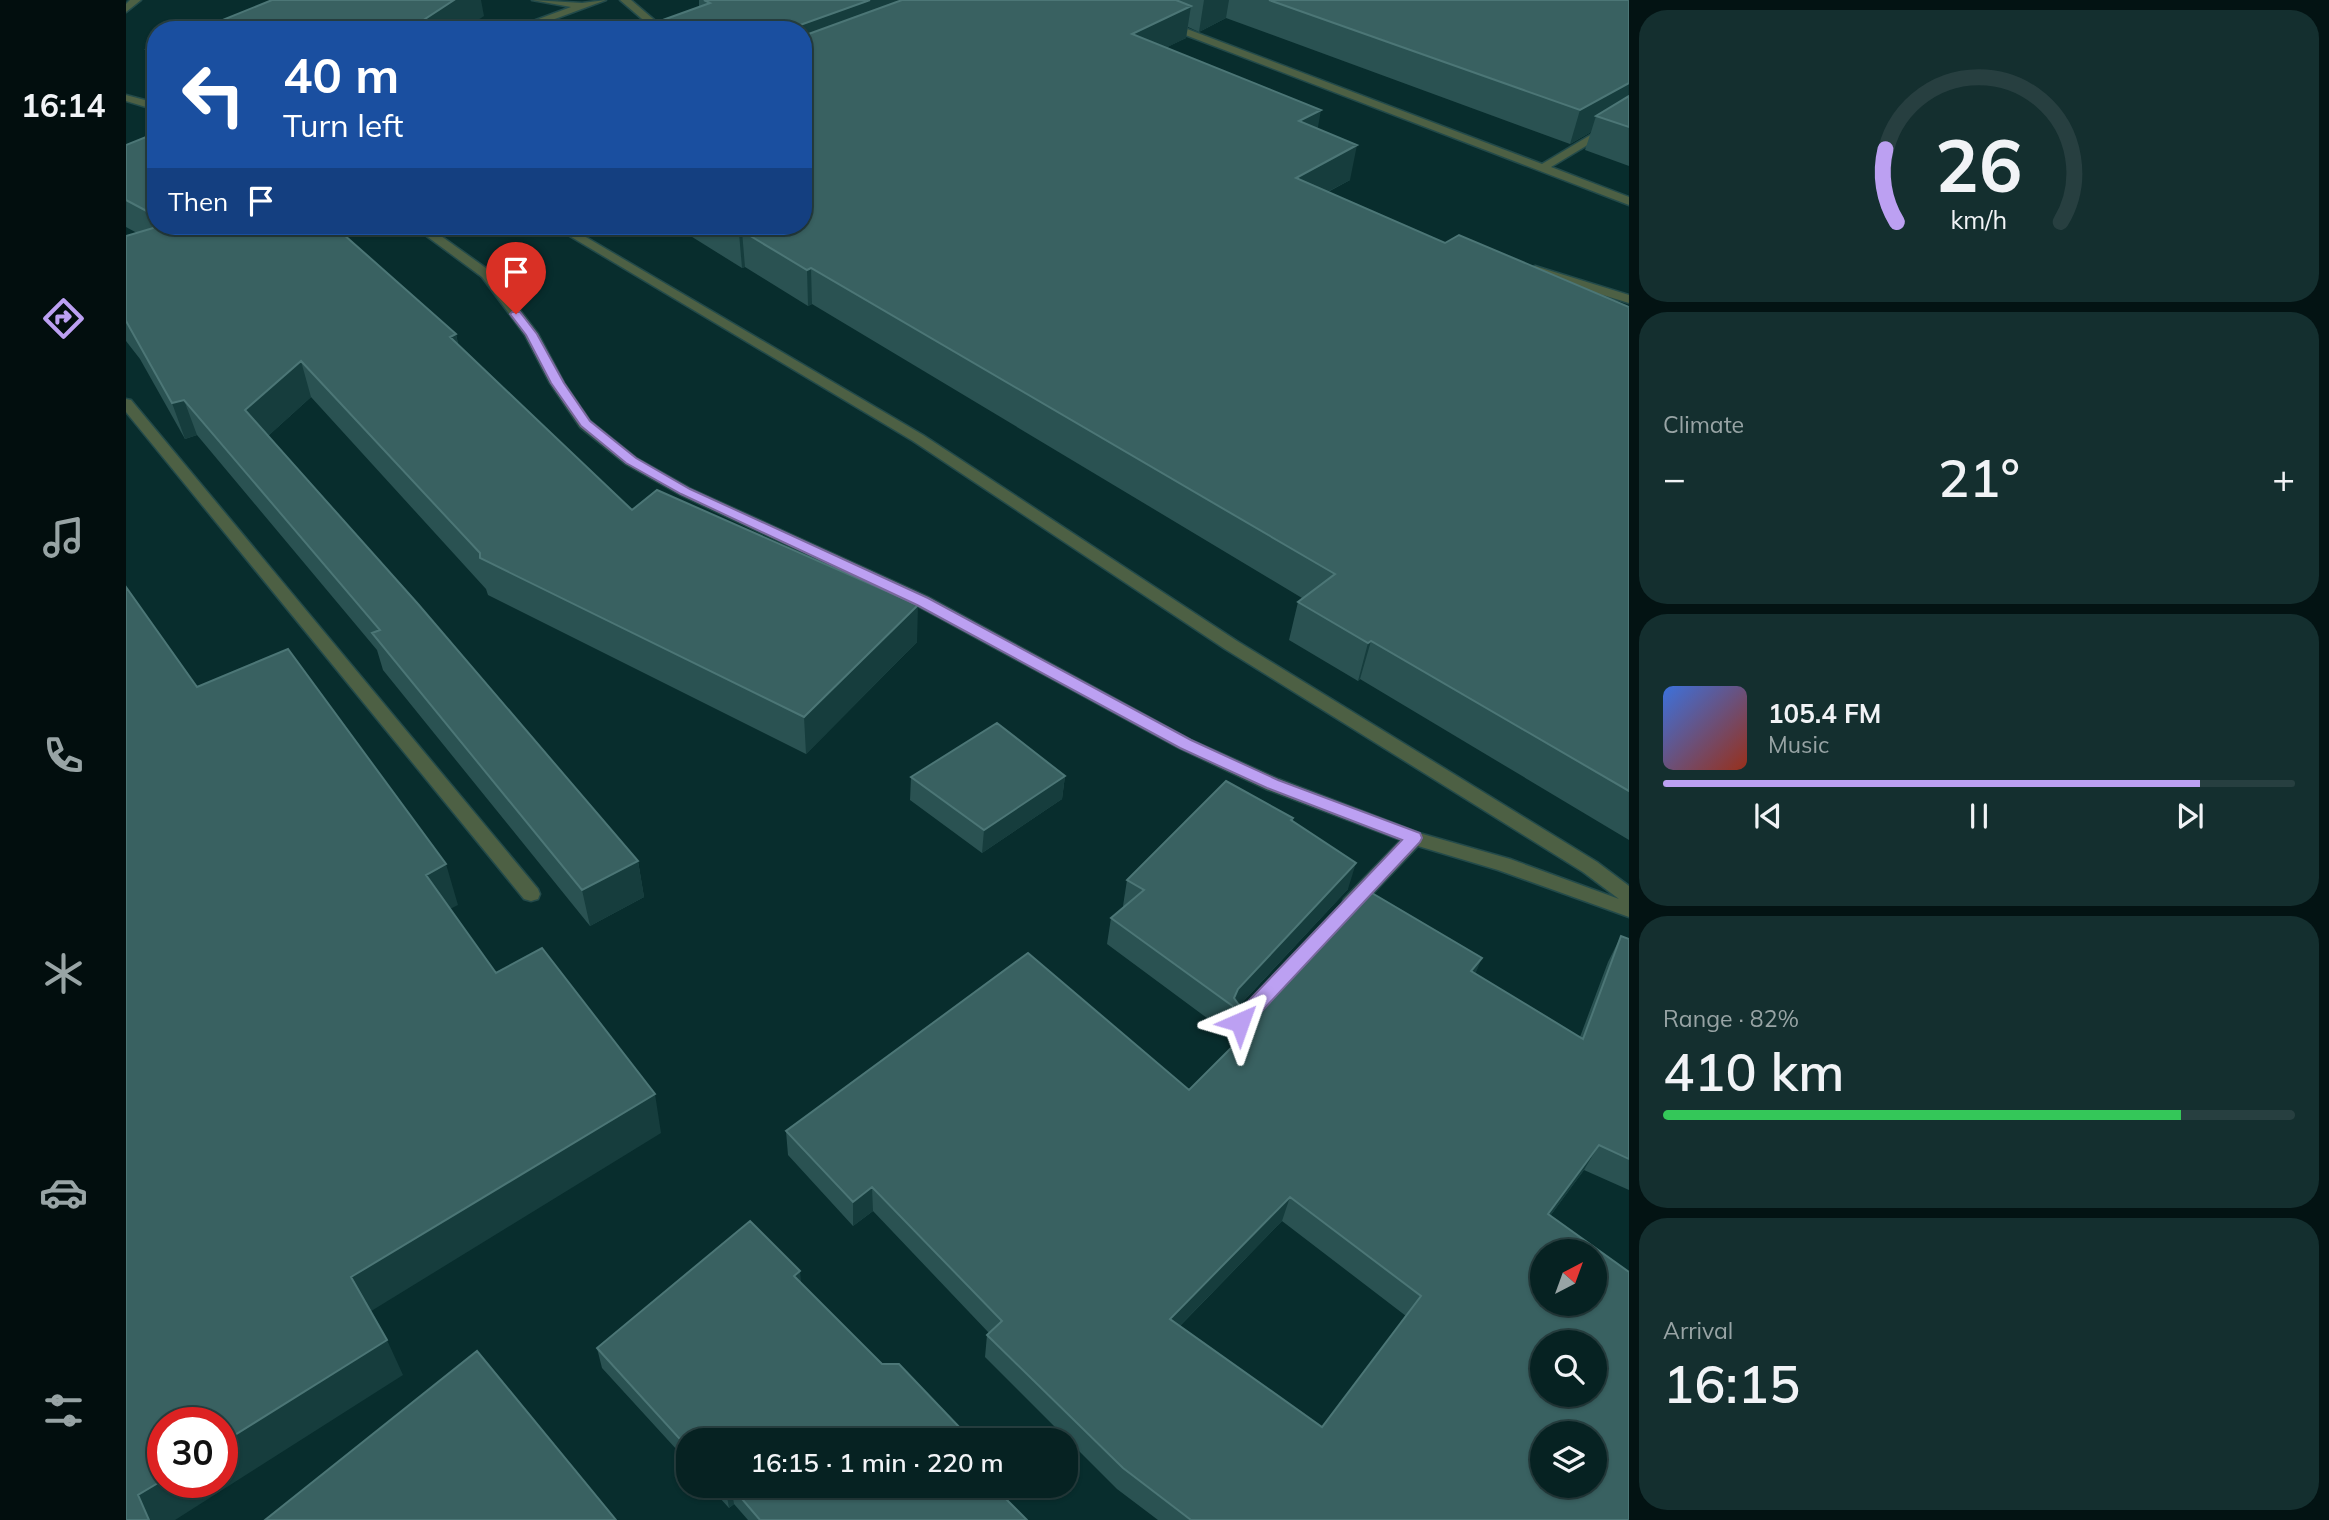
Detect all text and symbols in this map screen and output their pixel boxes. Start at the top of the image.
text: 40 m [283,44,399,105]
icon: left [168,49,259,140]
text: 16:14 [21,85,105,125]
text: Turn left [283,105,403,145]
text: 26 [1935,119,2023,210]
icon: arrive [242,182,280,220]
text: Then [168,185,228,218]
text: km/h [1951,204,2007,235]
pin [486,242,546,314]
icon: arrive [497,253,535,291]
icon: directions [39,294,88,343]
text: Climate [1663,410,1744,439]
text: 21° [1938,445,2020,510]
text: − [1663,454,1686,502]
text: + [2272,454,2295,502]
icon: music [39,513,88,562]
text: 105.4 FM [1768,697,1881,730]
text: Music [1768,730,1829,759]
icon: phone [39,731,88,780]
icon: previous [1749,797,1787,835]
icon: pause [1960,797,1998,835]
icon: next [2171,797,2209,835]
icon: climate [39,949,88,998]
position arrow [1203,985,1277,1059]
text: Range · 82% [1663,1004,1799,1033]
text: 410 km [1663,1039,1844,1104]
icon: car [39,1168,88,1217]
north arrow [1530,1239,1606,1316]
map controls [1530,1239,1607,1498]
text: Arrival [1663,1316,1733,1345]
button: search [1530,1330,1607,1407]
text: 16:15 [1663,1351,1800,1416]
icon: filters [39,1386,88,1435]
speed limit sign: 30 [147,1407,238,1498]
button: layers [1530,1421,1607,1498]
text: 16:15 · 1 min · 220 m [750,1446,1004,1479]

